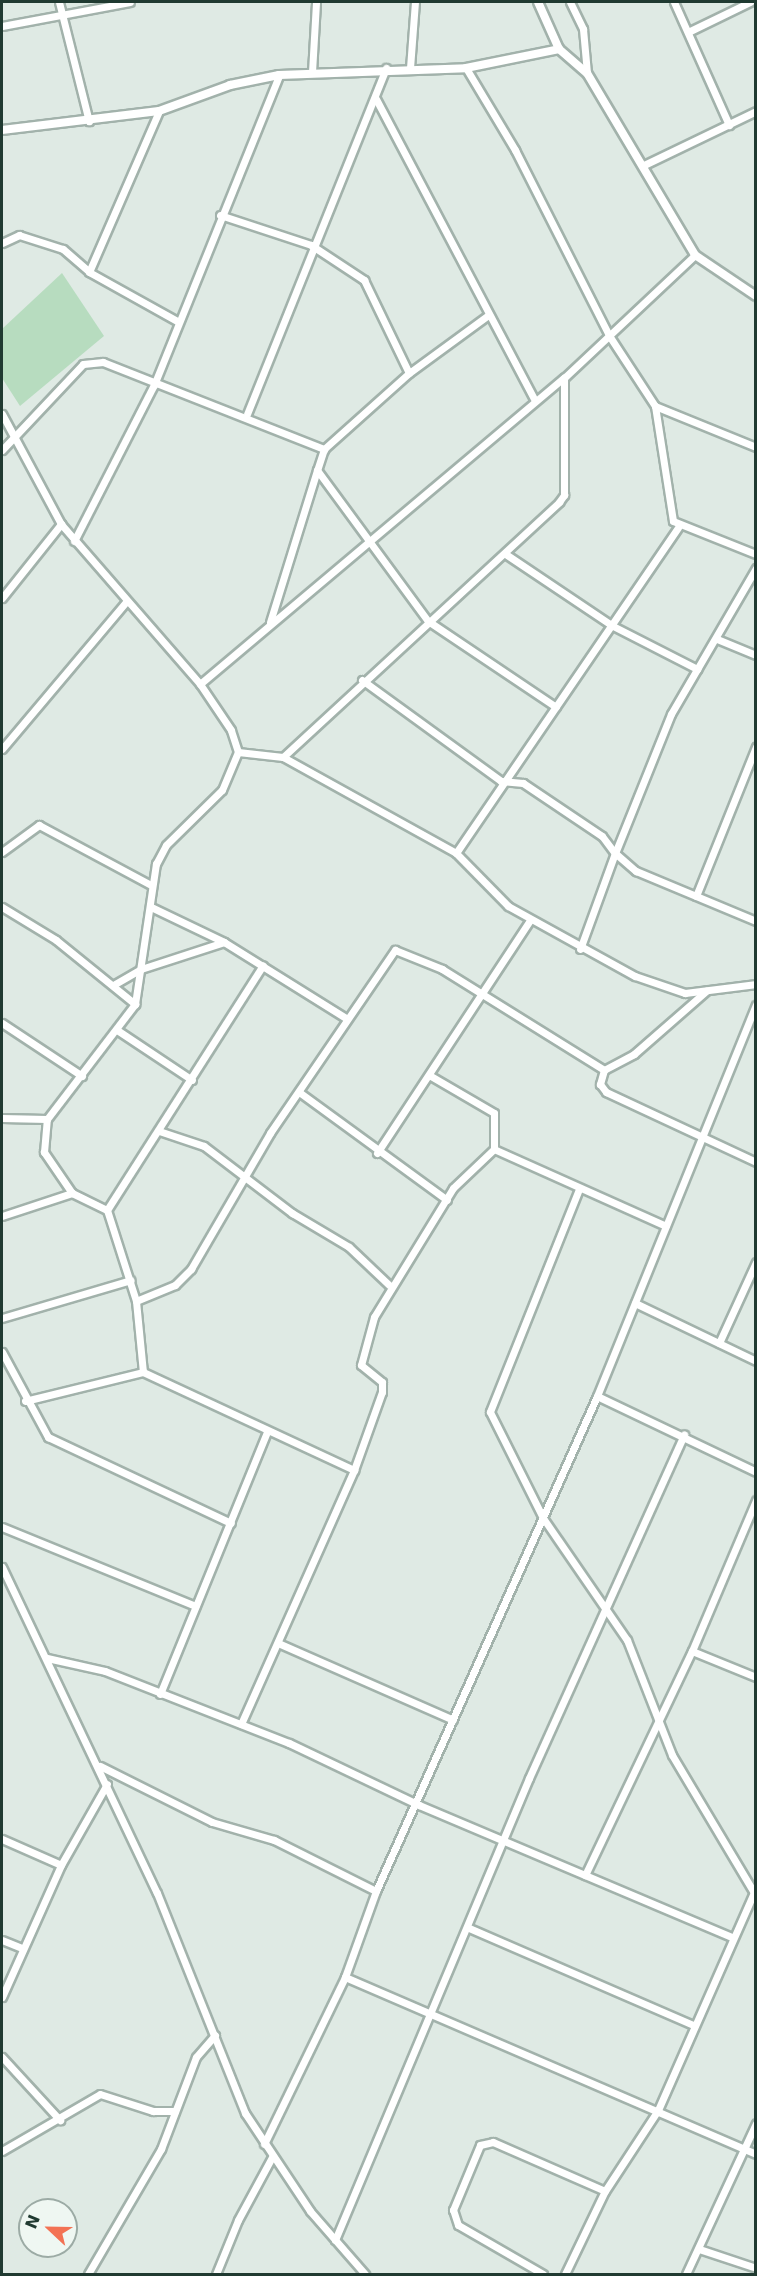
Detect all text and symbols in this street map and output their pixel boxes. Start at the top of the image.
north arrow [18,2198,78,2258]
text: N [21,2212,44,2232]

